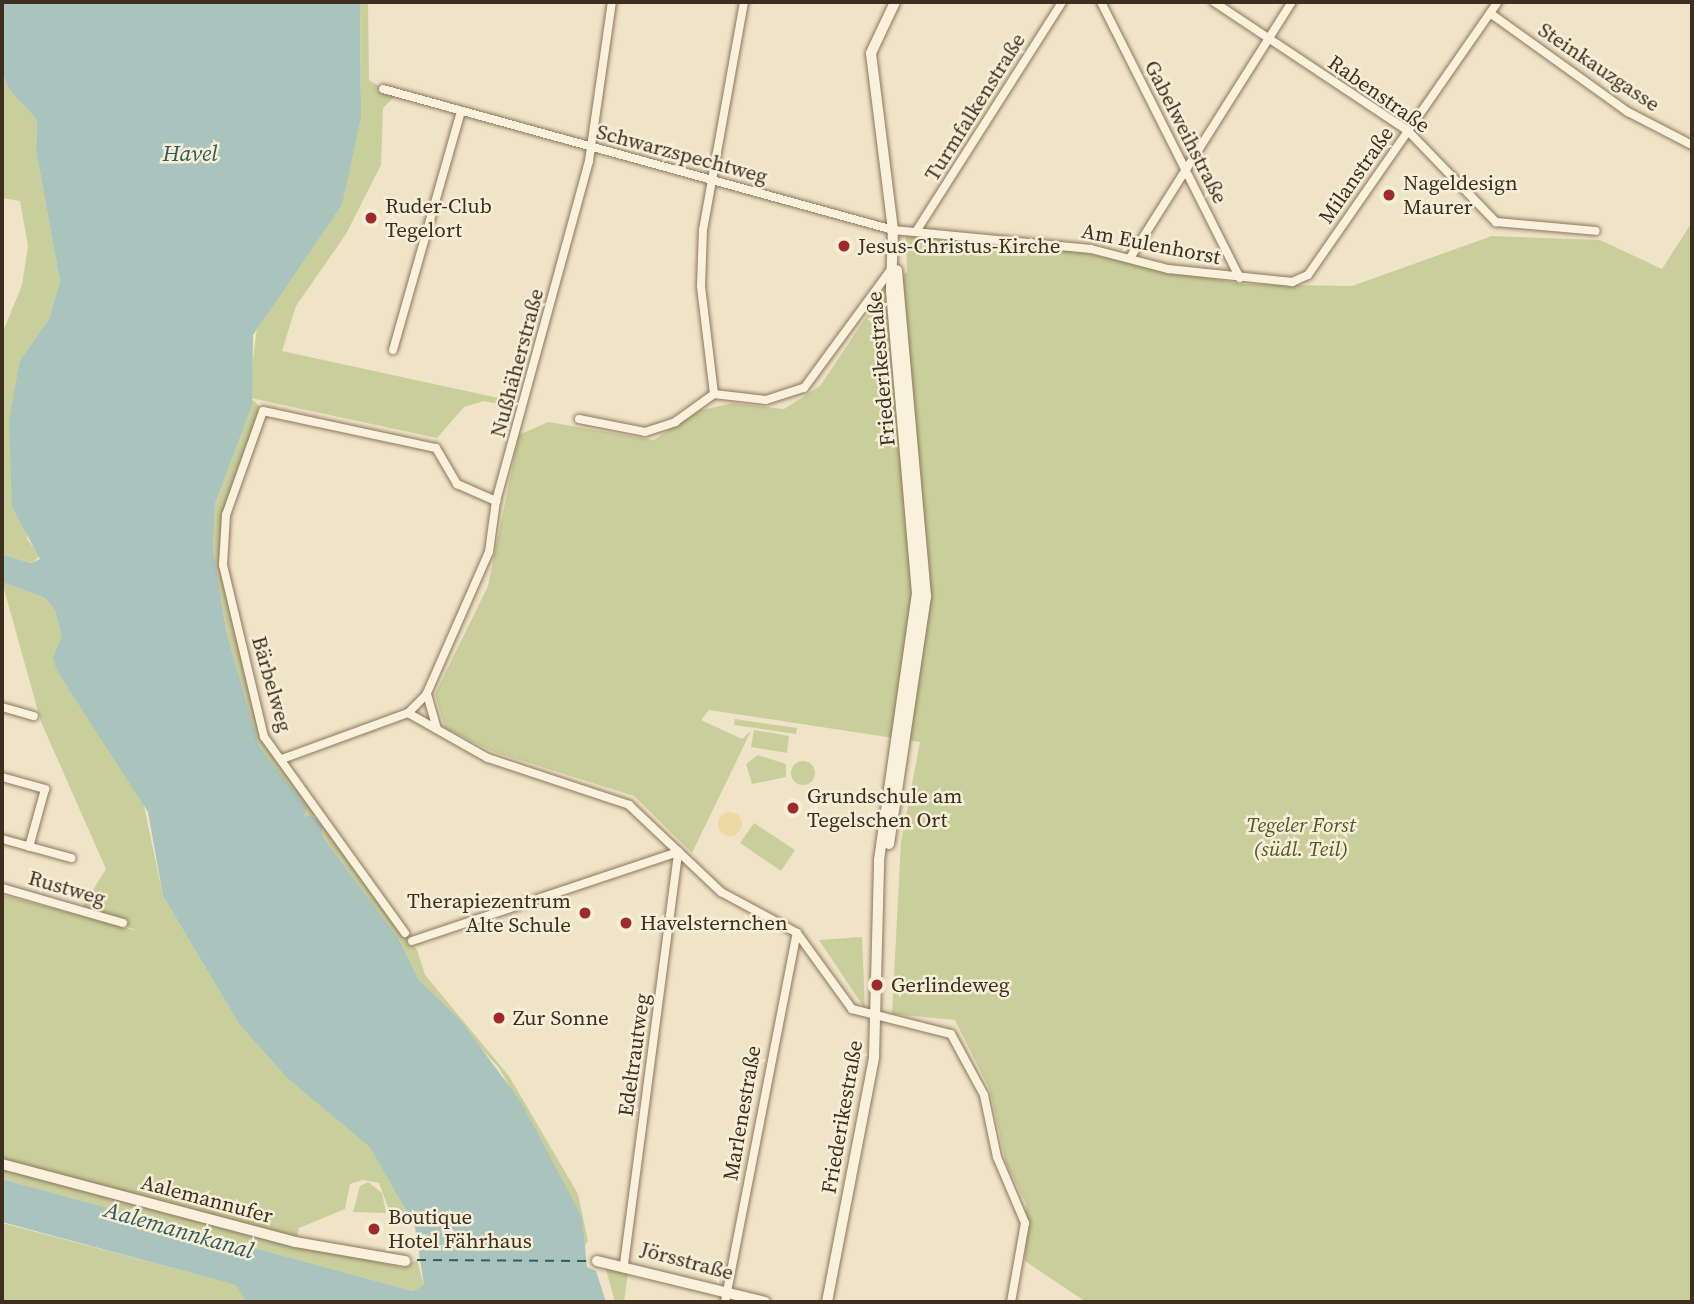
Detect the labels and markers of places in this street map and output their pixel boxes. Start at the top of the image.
place label: Nageldesign Maurer [1403,170,1518,220]
marker: Nageldesign Maurer [1381,187,1397,203]
place label: Ruder-Club Tegelort [385,193,492,243]
marker: Ruder-Club Tegelort [363,210,379,226]
place label: Jesus-Christus-Kirche [858,233,1061,259]
marker: Jesus-Christus-Kirche [836,238,852,254]
place label: Grundschule am Tegelschen Ort [807,783,962,833]
marker: Grundschule am Tegelschen Ort [785,800,801,816]
place label: Therapiezentrum Alte Schule [407,888,571,938]
marker: Therapiezentrum Alte Schule [577,905,593,921]
place label: Havelsternchen [640,910,788,936]
marker: Havelsternchen [618,915,634,931]
place label: Gerlindeweg [891,972,1010,998]
marker: Gerlindeweg [869,977,885,993]
place label: Zur Sonne [513,1005,609,1031]
marker: Zur Sonne [491,1010,507,1026]
place label: Boutique Hotel Fährhaus [388,1204,532,1254]
marker: Boutique Hotel Fährhaus [366,1221,382,1237]

